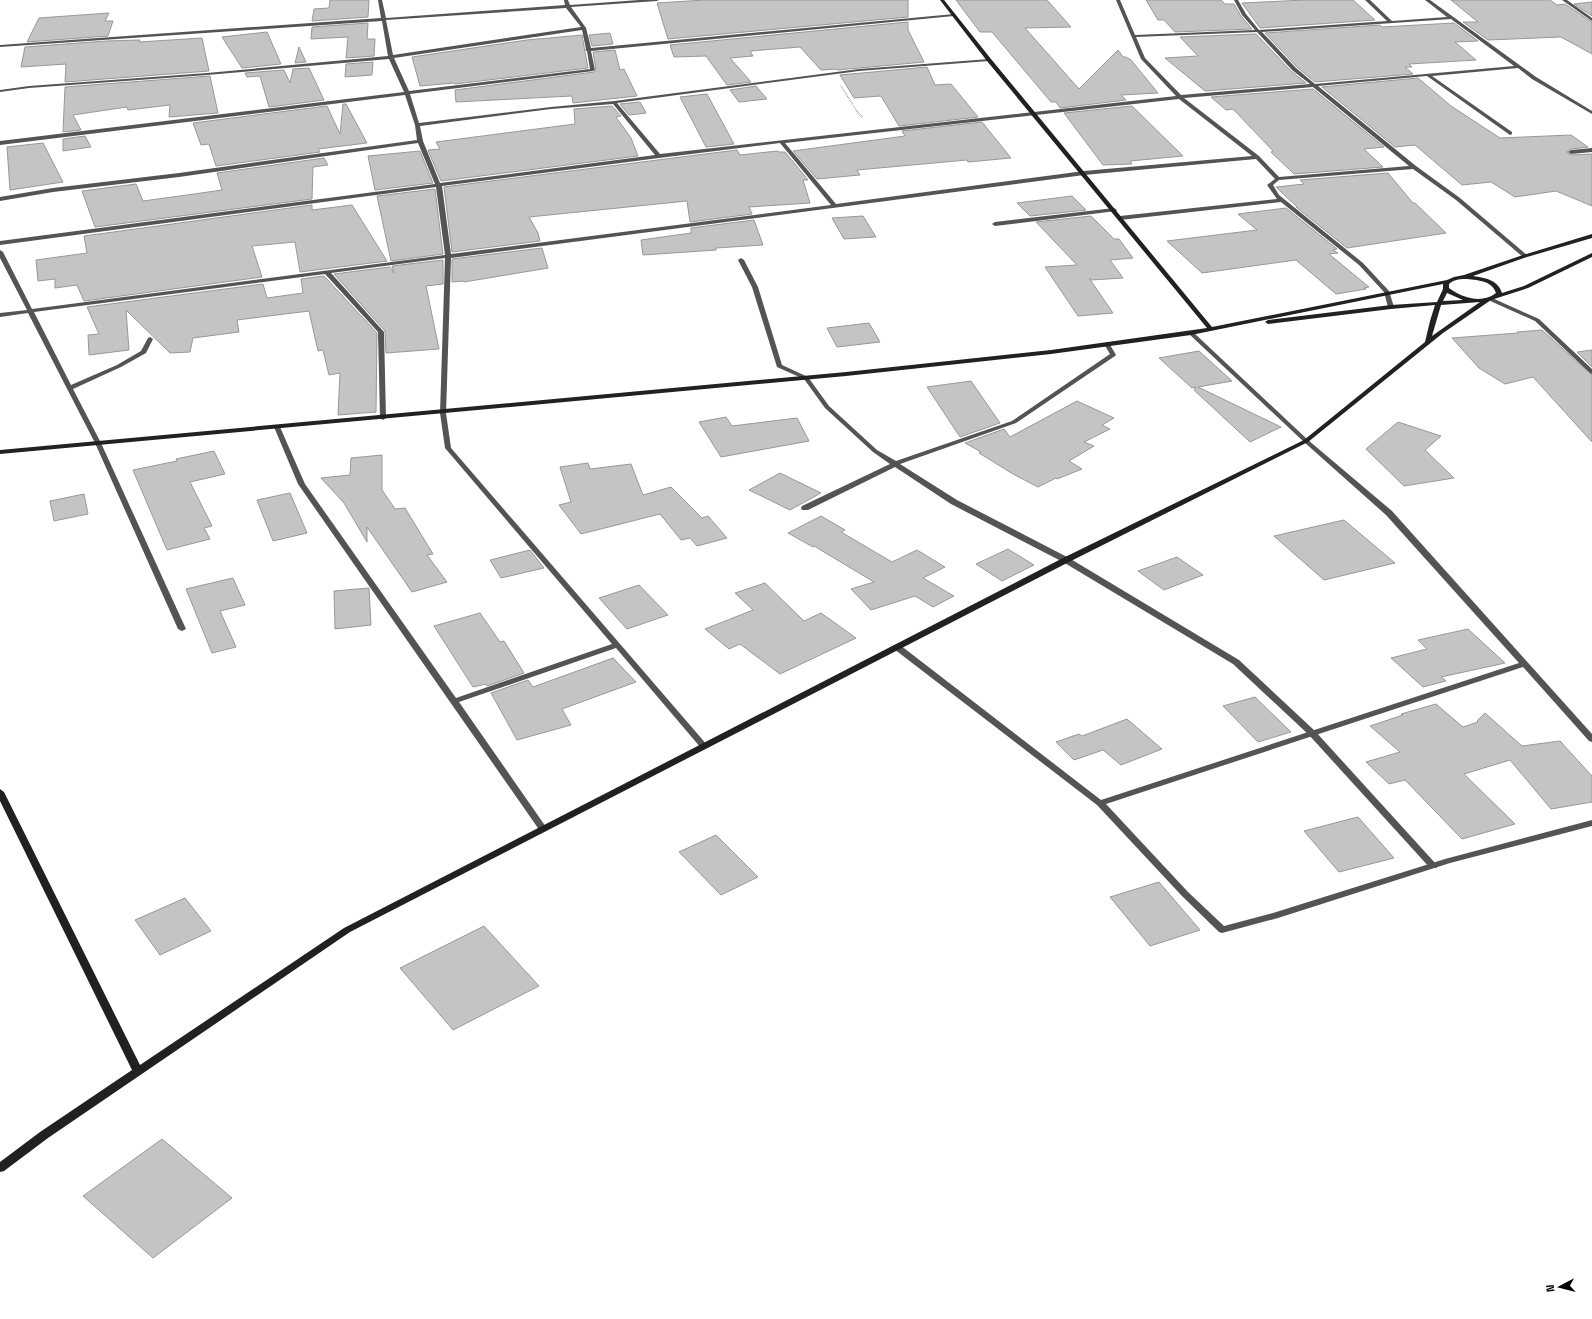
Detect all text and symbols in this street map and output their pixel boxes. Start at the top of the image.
north arrow [1540,1267,1580,1307]
text: N [1543,1284,1557,1293]

